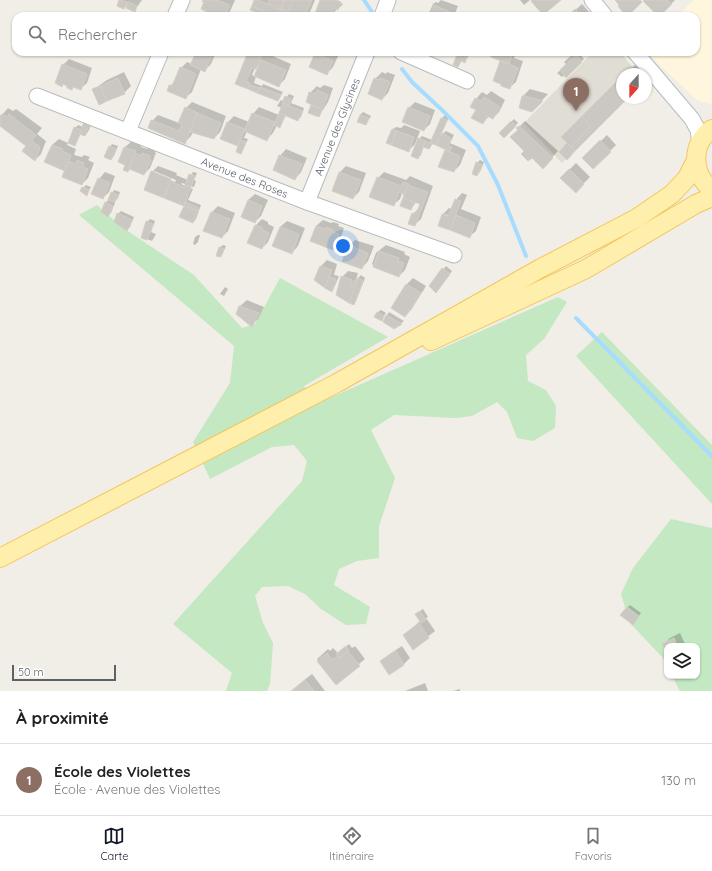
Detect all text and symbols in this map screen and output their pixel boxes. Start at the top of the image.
search box [12,12,700,56]
icon: search [26,23,48,45]
text: Rechercher [58,25,137,44]
north arrow [616,68,652,104]
street label: Avenue des Glycines [311,76,363,178]
pin: 1 [563,78,589,111]
street label: Avenue des Roses [199,154,290,201]
your location [333,236,353,256]
map controls [664,643,700,679]
button: layers [664,643,700,679]
scale bar [12,663,116,682]
text: 50 m [18,665,44,679]
text: À proximité [16,707,109,728]
text: École des Violettes [54,762,191,781]
text: 1 [26,772,32,788]
text: 130 m [661,772,696,788]
text: École · Avenue des Violettes [54,781,220,797]
tab: Carte [100,825,128,863]
tab: Itinéraire [329,825,374,863]
tab: Favoris [575,825,612,863]

